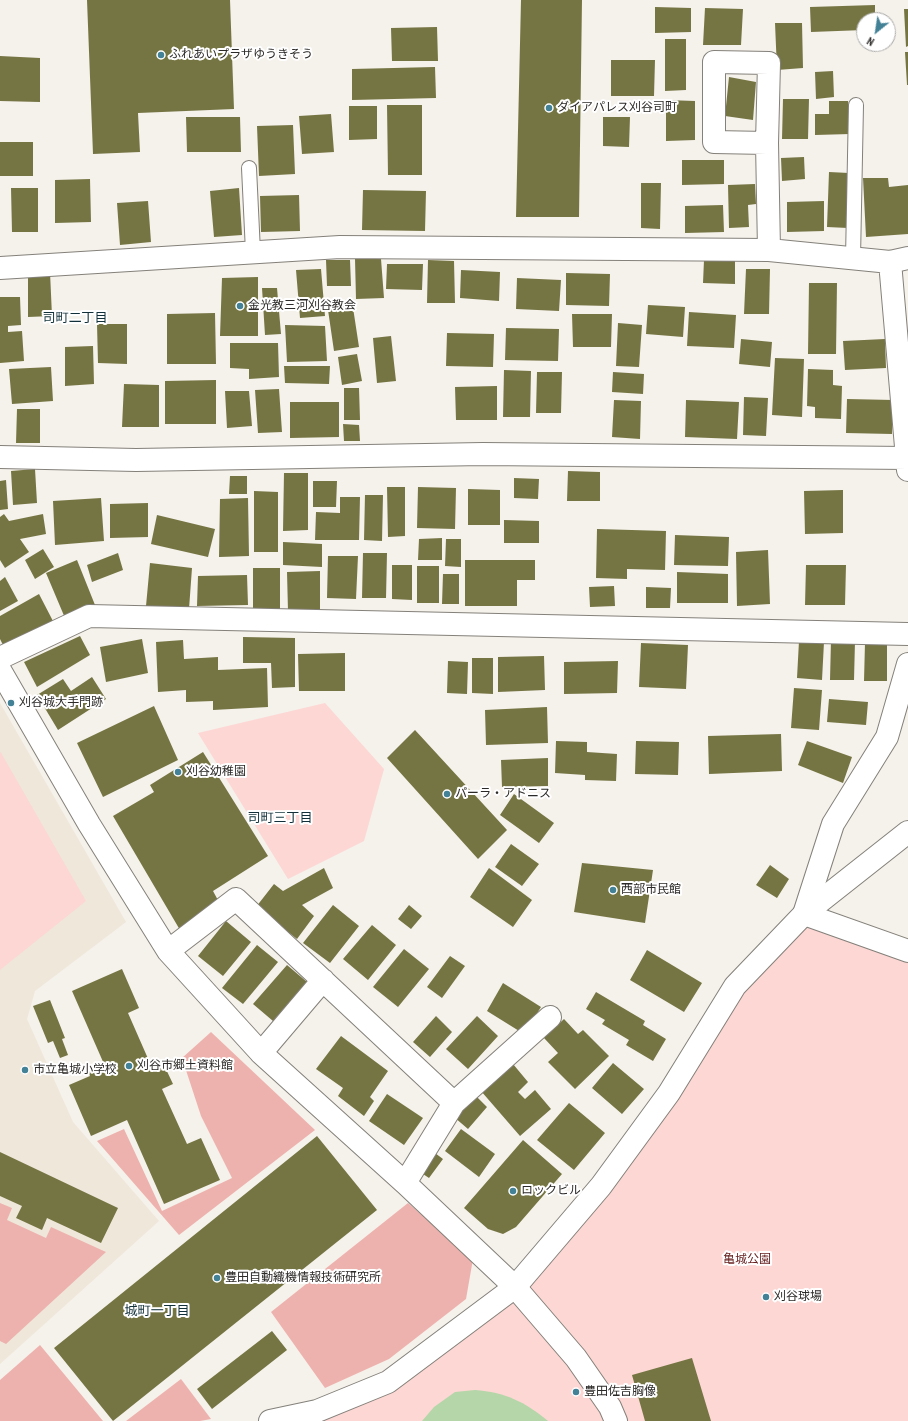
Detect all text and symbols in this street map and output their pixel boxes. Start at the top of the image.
north arrow [856,12,896,52]
text: N [864,34,877,49]
place label: ふれあいプラザゆうきそう [169,48,313,62]
marker: ふれあいプラザゆうきそう [156,50,166,60]
place label: ダイアパレス刈谷司町 [557,101,677,115]
marker: ダイアパレス刈谷司町 [544,103,554,113]
place label: 金光教三河刈谷教会 [248,299,356,313]
marker: 金光教三河刈谷教会 [235,301,245,311]
district label: 司町二丁目 [43,310,107,326]
place label: 刈谷城大手門跡 [19,696,103,710]
marker: 刈谷城大手門跡 [6,698,16,708]
place label: 刈谷幼稚園 [186,765,246,779]
marker: 刈谷幼稚園 [173,767,183,777]
place label: パーラ・アドニス [455,787,551,801]
marker: パーラ・アドニス [442,789,452,799]
district label: 司町三丁目 [248,810,312,826]
place label: 西部市民館 [621,883,681,897]
marker: 西部市民館 [608,885,618,895]
place label: 刈谷市郷土資料館 [137,1059,233,1073]
marker: 刈谷市郷土資料館 [124,1061,134,1071]
place label: 市立亀城小学校 [33,1063,117,1077]
marker: 市立亀城小学校 [20,1065,30,1075]
place label: ロックビル [521,1184,581,1198]
marker: ロックビル [508,1186,518,1196]
park label: 亀城公園 [723,1253,771,1267]
place label: 豊田自動織機情報技術研究所 [225,1271,381,1285]
marker: 豊田自動織機情報技術研究所 [212,1273,222,1283]
place label: 刈谷球場 [774,1290,822,1304]
marker: 刈谷球場 [761,1292,771,1302]
district label: 城町一丁目 [125,1303,189,1319]
place label: 豊田佐吉胸像 [584,1385,656,1399]
marker: 豊田佐吉胸像 [571,1387,581,1397]

